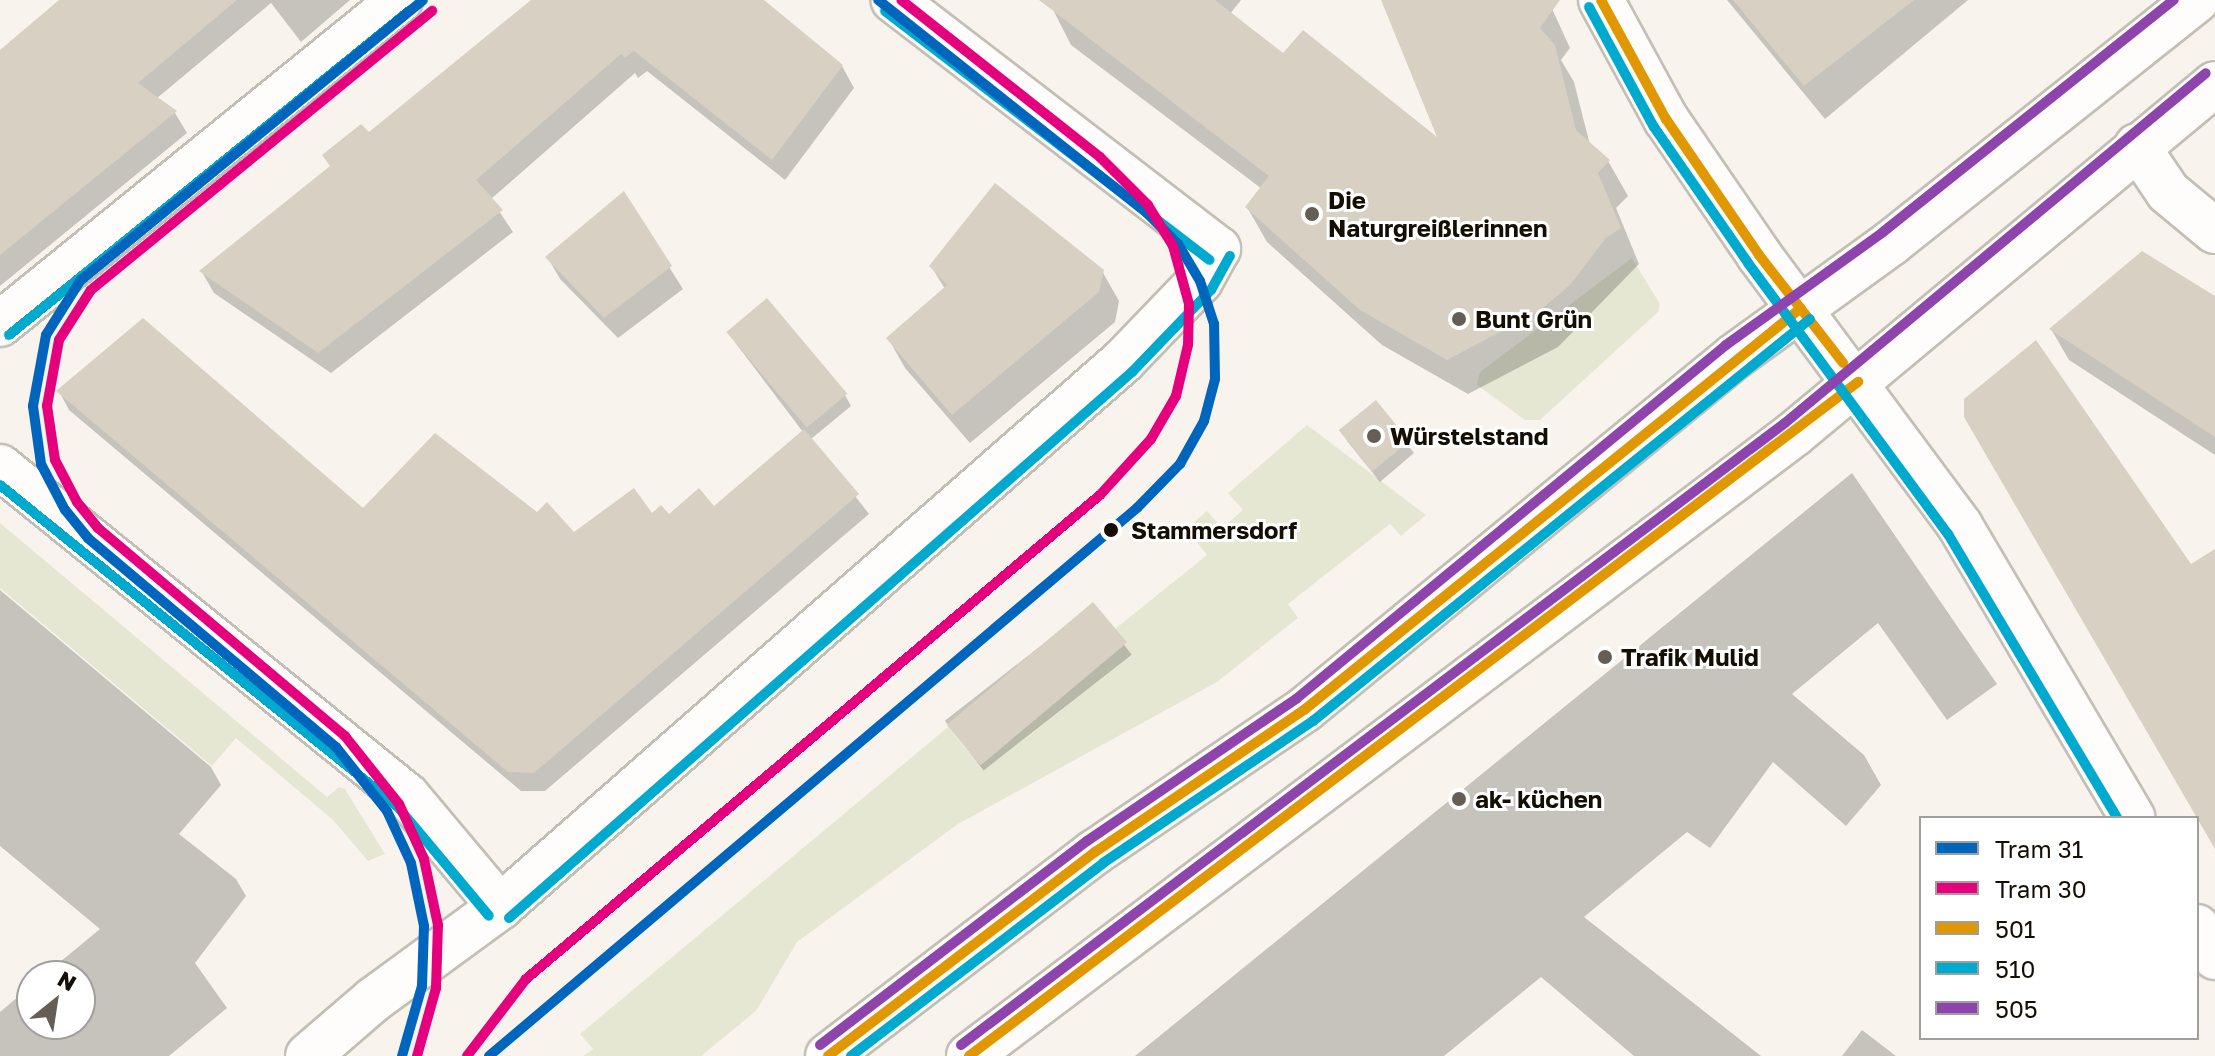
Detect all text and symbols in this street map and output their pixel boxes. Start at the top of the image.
place label: Die Naturgreißlerinnen [1328,186,1548,242]
marker: Die Naturgreißlerinnen [1303,205,1321,223]
place label: Bunt Grün [1475,305,1592,333]
marker: Bunt Grün [1450,310,1468,328]
place label: Würstelstand [1390,422,1548,450]
marker: Würstelstand [1365,427,1383,445]
place label: Stammersdorf [1131,516,1297,544]
marker: Stammersdorf [1098,517,1124,543]
place label: Trafik Mulid [1621,643,1759,671]
marker: Trafik Mulid [1596,648,1614,666]
place label: ak- küchen [1475,785,1602,813]
marker: ak- küchen [1450,790,1468,808]
legend [1919,816,2199,1040]
text: Tram 31 [1995,834,2083,863]
text: Tram 30 [1995,874,2087,903]
text: 501 [1995,914,2035,943]
text: 510 [1995,954,2035,983]
north arrow [16,960,96,1040]
text: N [53,965,81,996]
text: 505 [1995,994,2038,1023]

